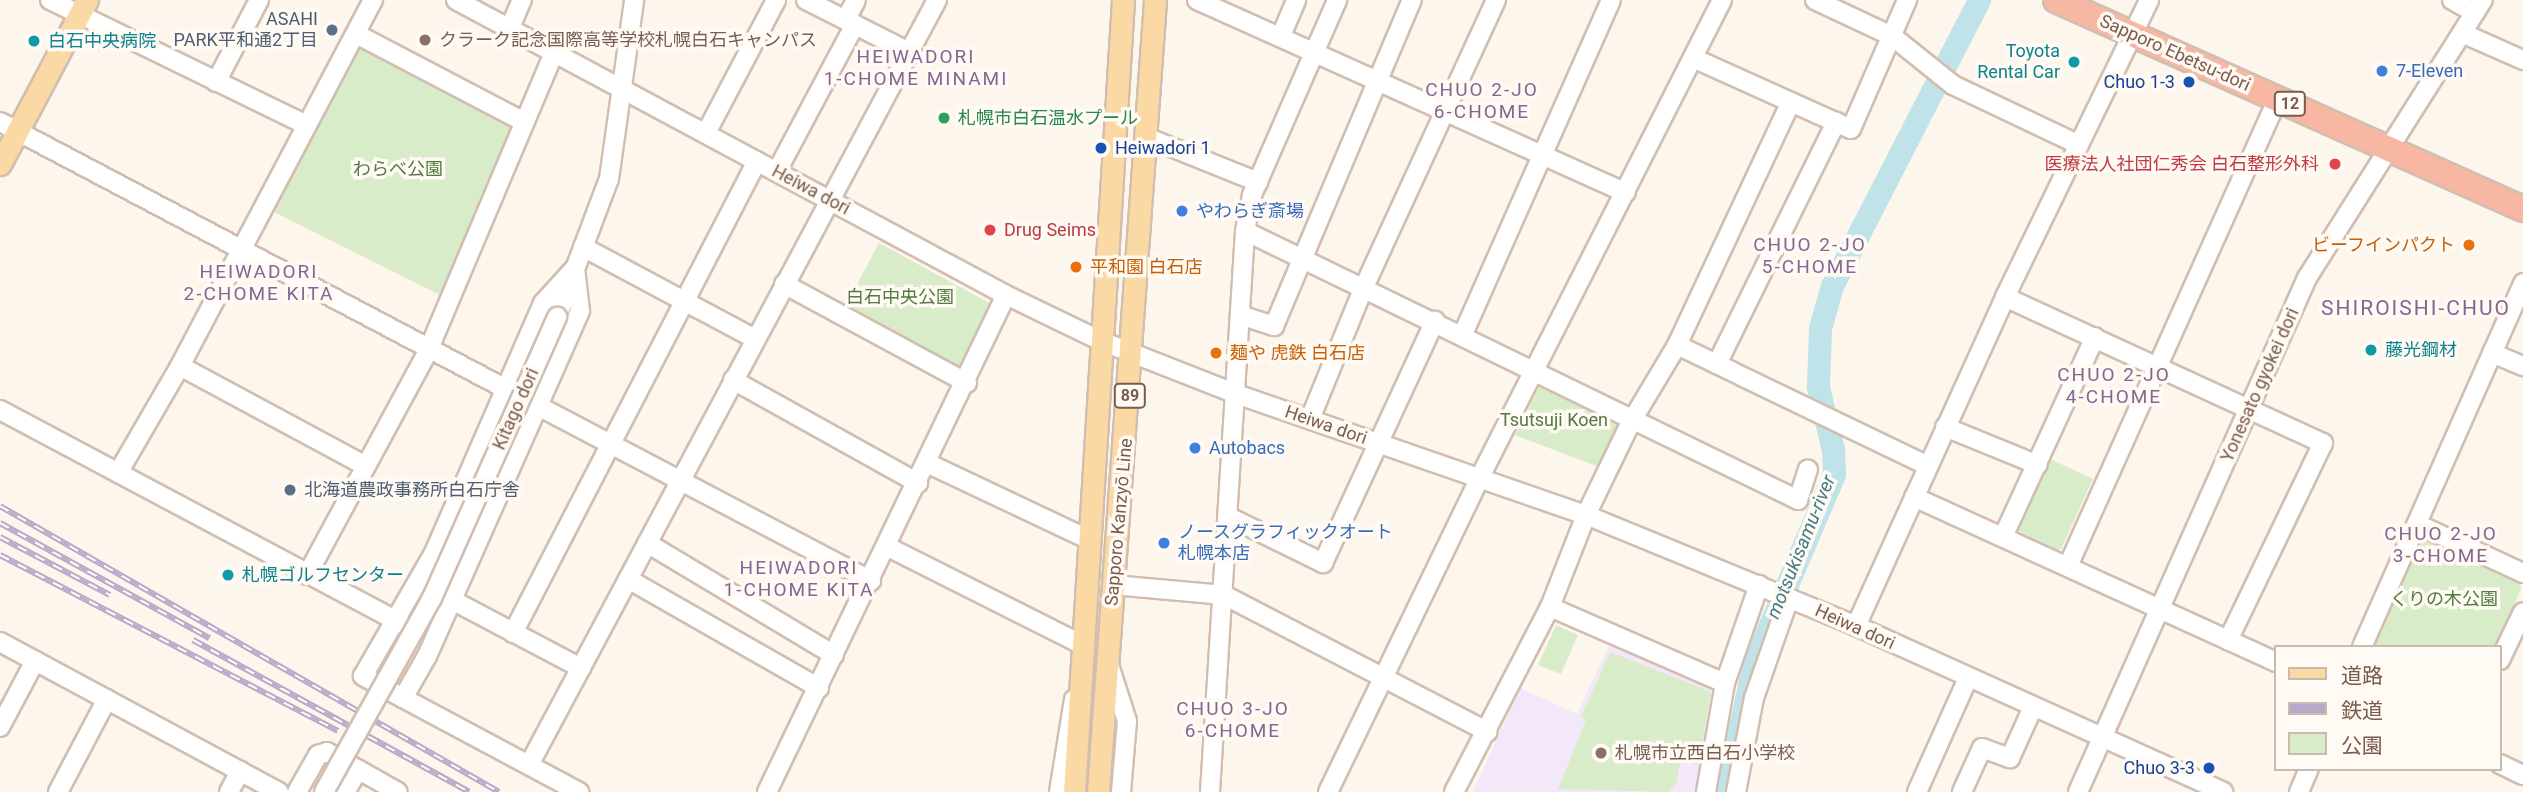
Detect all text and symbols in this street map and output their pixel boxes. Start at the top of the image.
place label: ASAHI PARK平和通2丁目 [174,9,318,52]
street label: Sapporo Ebetsu-dori [2096,10,2254,96]
marker: ASAHI PARK平和通2丁目 [324,22,340,38]
place label: クラーク記念国際高等学校札幌白石キャンパス [439,29,817,51]
place label: 白石中央病院 [48,30,156,52]
marker: クラーク記念国際高等学校札幌白石キャンパス [417,32,433,48]
marker: 白石中央病院 [26,33,42,49]
place label: Toyota Rental Car [1977,41,2060,84]
district label: HEIWADORI 1-CHOME MINAMI [825,46,1007,90]
marker: Toyota Rental Car [2066,54,2082,70]
place label: 7-Eleven [2396,60,2463,82]
marker: 7-Eleven [2374,63,2390,79]
place label: Chuo 1-3 [2104,71,2175,93]
marker: Chuo 1-3 [2181,74,2197,90]
district label: CHUO 2-JO 6-CHOME [1426,79,1538,123]
road number: 12 [2272,92,2308,116]
place label: 札幌市白石温水プール [958,107,1138,129]
marker: 札幌市白石温水プール [936,110,952,126]
place label: Heiwadori 1 [1115,137,1211,159]
marker: Heiwadori 1 [1093,140,1109,156]
place label: 医療法人社団仁秀会 白石整形外科 [2045,153,2319,175]
marker: 医療法人社団仁秀会 白石整形外科 [2325,154,2345,174]
park label: わらべ公園 [353,158,443,180]
street label: Heiwa dori [768,160,854,220]
place label: やわらぎ斎場 [1196,200,1304,222]
marker: やわらぎ斎場 [1174,203,1190,219]
place label: Drug Seims [1004,219,1096,241]
marker: Drug Seims [982,222,998,238]
district label: CHUO 2-JO 5-CHOME [1754,234,1866,278]
place label: ビーフインパクト [2311,234,2455,256]
marker: ビーフインパクト [2461,237,2477,253]
place label: 平和園 白石店 [1090,256,1202,278]
marker: 平和園 白石店 [1068,259,1084,275]
district label: HEIWADORI 2-CHOME KITA [185,261,333,305]
park label: 白石中央公園 [846,286,954,308]
district label: SHIROISHI-CHUO [2323,295,2509,321]
street label: Yonesato gyokei dori [2216,305,2304,465]
place label: 藤光鋼材 [2385,339,2457,361]
place label: 麺や 虎鉄 白石店 [1230,342,1365,364]
marker: 藤光鋼材 [2363,342,2379,358]
marker: 麺や 虎鉄 白石店 [1208,345,1224,361]
district label: CHUO 2-JO 4-CHOME [2058,364,2170,408]
street label: Kitago dori [488,365,544,453]
road number: 89 [1112,384,1148,408]
street label: Heiwa dori [1282,401,1370,449]
park label: Tsutsuji Koen [1500,409,1608,431]
street label: Sapporo Kanzyō Line [1101,437,1137,607]
place label: Autobacs [1209,437,1285,459]
marker: Autobacs [1187,440,1203,456]
water label: motsukisamu-river [1762,472,1840,622]
place label: 北海道農政事務所白石庁舎 [304,479,520,501]
marker: 北海道農政事務所白石庁舎 [282,482,298,498]
place label: ノースグラフィックオート 札幌本店 [1178,522,1394,564]
district label: CHUO 2-JO 3-CHOME [2385,523,2497,567]
marker: ノースグラフィックオート 札幌本店 [1156,535,1172,551]
district label: HEIWADORI 1-CHOME KITA [725,557,873,601]
place label: 札幌ゴルフセンター [242,564,404,586]
marker: 札幌ゴルフセンター [220,567,236,583]
park label: くりの木公園 [2390,588,2498,610]
street label: Heiwa dori [1812,600,1898,654]
legend [2274,645,2502,771]
text: 道路 [2341,664,2383,688]
district label: CHUO 3-JO 6-CHOME [1177,698,1289,742]
text: 鉄道 [2341,699,2383,723]
text: 公園 [2341,734,2383,758]
place label: 札幌市立西白石小学校 [1615,742,1795,764]
marker: 札幌市立西白石小学校 [1593,745,1609,761]
place label: Chuo 3-3 [2124,757,2195,779]
marker: Chuo 3-3 [2201,760,2217,776]

